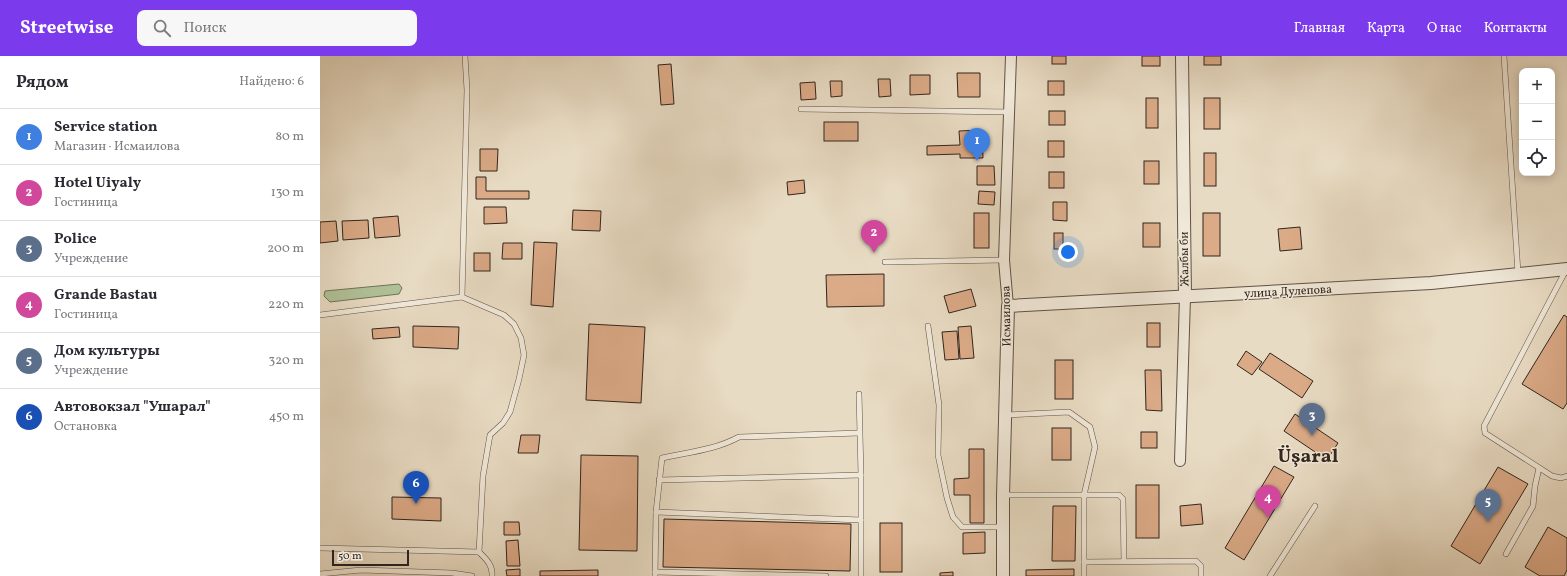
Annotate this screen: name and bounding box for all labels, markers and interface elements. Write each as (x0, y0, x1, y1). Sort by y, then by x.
search box (137, 10, 417, 46)
text: Streetwise (20, 15, 113, 41)
icon: search (151, 17, 173, 39)
text: Поиск (183, 18, 226, 39)
text: Главная (1294, 19, 1345, 38)
text: Карта (1367, 19, 1405, 38)
text: О нас (1427, 19, 1462, 38)
text: Контакты (1484, 19, 1547, 38)
map controls (1519, 68, 1555, 176)
button: + (1519, 68, 1555, 104)
text: Рядом (16, 71, 69, 94)
text: Найдено: 6 (239, 73, 304, 91)
button: − (1519, 104, 1555, 140)
text: Service station (54, 117, 158, 138)
text: 1 (26, 128, 32, 146)
text: 80 m (275, 128, 304, 146)
pin: 1 (964, 128, 990, 161)
text: Магазин · Исмаилова (54, 138, 180, 156)
button: locate (1519, 140, 1555, 176)
text: Hotel Uiyaly (54, 173, 141, 194)
text: 2 (26, 184, 32, 202)
text: 130 m (271, 184, 304, 202)
text: Гостиница (54, 194, 118, 212)
pin: 2 (861, 220, 887, 253)
text: Police (54, 229, 97, 250)
street label: Жалбы би (1177, 231, 1193, 287)
text: 3 (26, 240, 32, 258)
text: 200 m (267, 240, 304, 258)
your location (1058, 242, 1078, 262)
text: Учреждение (54, 250, 128, 268)
street label: улица Дулепова (1244, 282, 1332, 302)
text: Grande Bastau (54, 285, 157, 306)
street label: Исмаилова (998, 285, 1016, 347)
text: 4 (25, 296, 33, 314)
text: 220 m (268, 296, 304, 314)
text: Гостиница (54, 306, 118, 324)
text: Дом культуры (54, 341, 160, 362)
text: 5 (26, 352, 32, 370)
text: 320 m (269, 352, 304, 370)
text: Учреждение (54, 362, 128, 380)
text: Автовокзал "Ушарал" (54, 397, 211, 418)
pin: 3 (1299, 403, 1325, 436)
text: 6 (25, 408, 33, 426)
text: 450 m (269, 408, 304, 426)
text: Остановка (54, 418, 117, 436)
district label: Üşaral (1277, 443, 1339, 471)
pin: 6 (403, 471, 429, 504)
pin: 4 (1255, 485, 1281, 518)
pin: 5 (1475, 489, 1501, 522)
scale bar (332, 548, 409, 567)
text: 50 m (338, 549, 362, 564)

